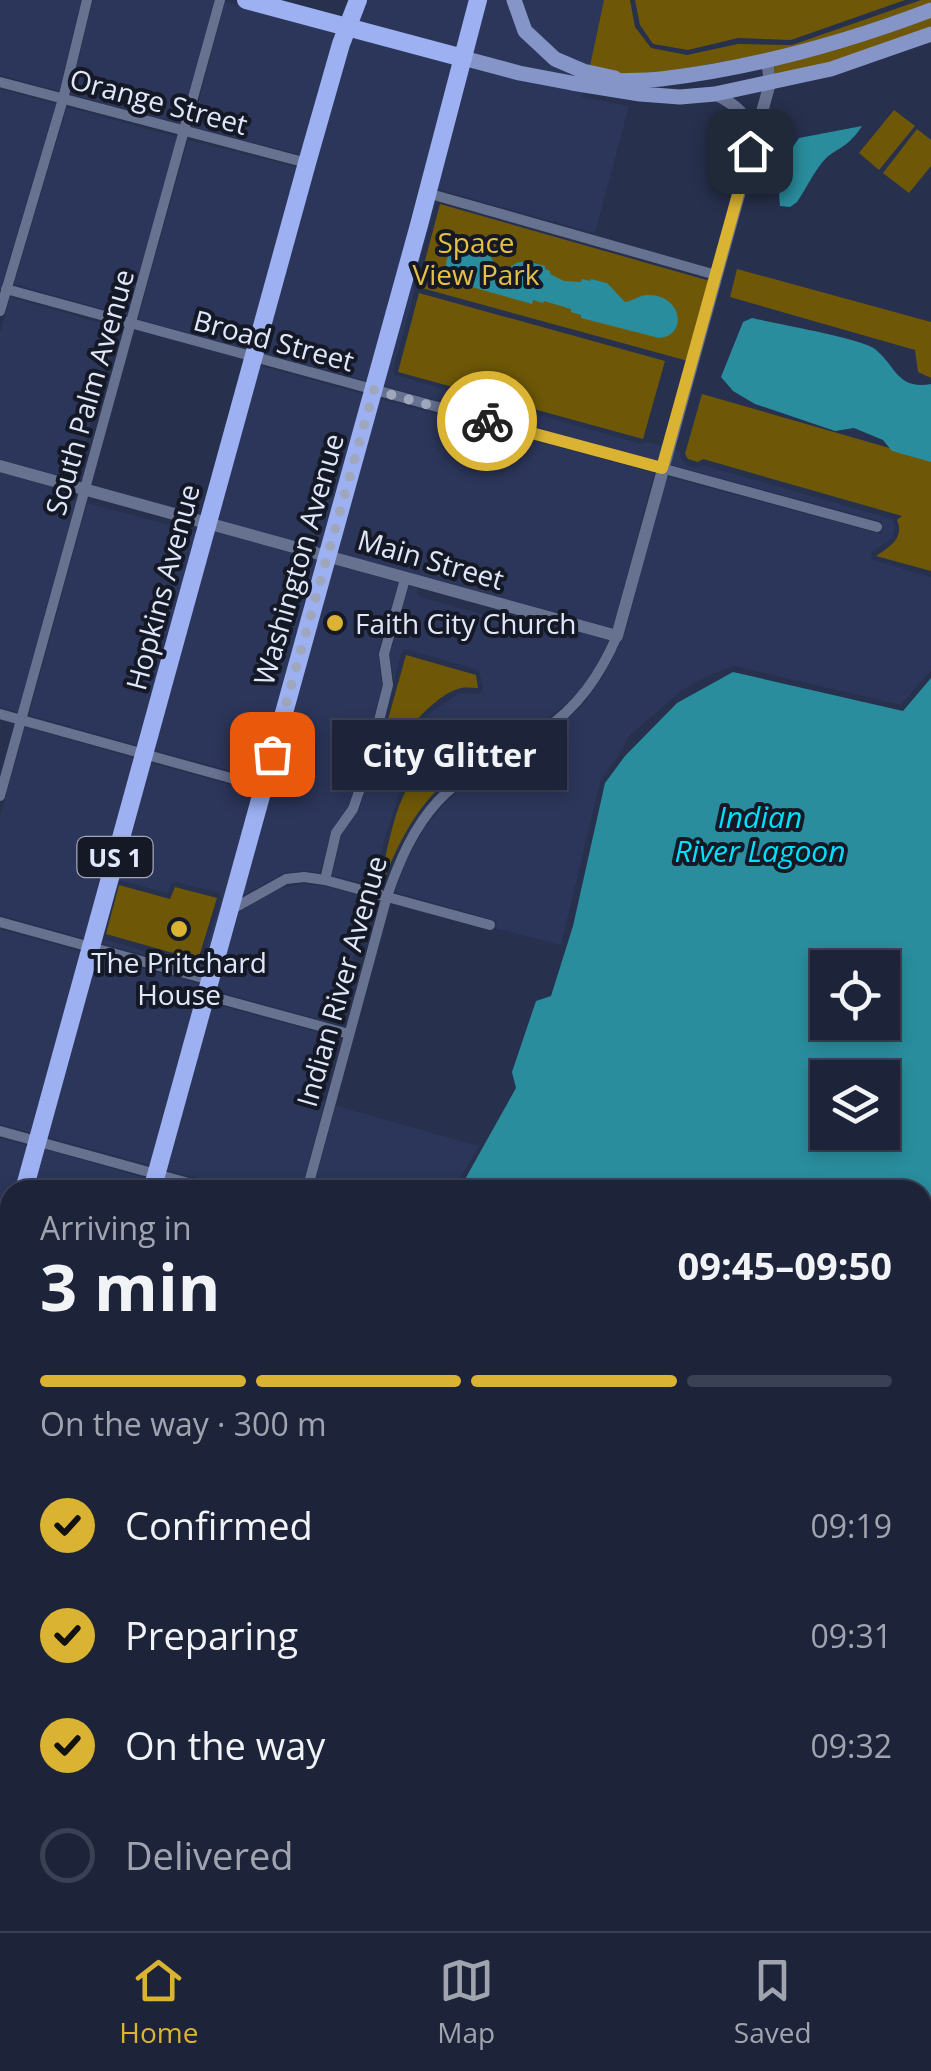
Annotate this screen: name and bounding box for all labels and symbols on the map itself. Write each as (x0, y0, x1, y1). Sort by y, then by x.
street label: Orange Street (66, 59, 252, 143)
pin (708, 109, 793, 194)
park label: Space View Park (412, 223, 540, 293)
street label: South Palm Avenue (36, 265, 142, 519)
street label: Broad Street (190, 300, 358, 380)
courier (437, 371, 537, 471)
street label: Washington Avenue (244, 429, 352, 689)
street label: Hopkins Avenue (116, 480, 208, 694)
street label: Main Street (353, 520, 509, 598)
place label: Faith City Church (355, 604, 577, 642)
marker: Faith City Church (324, 612, 346, 634)
pin (230, 712, 315, 797)
callout: City Glitter (332, 719, 567, 789)
water label: Indian River Lagoon (674, 796, 846, 871)
road number: US 1 (78, 837, 152, 877)
street label: Indian River Avenue (287, 851, 395, 1111)
marker: The Pritchard House (168, 918, 190, 940)
place label: The Pritchard House (91, 943, 267, 1013)

